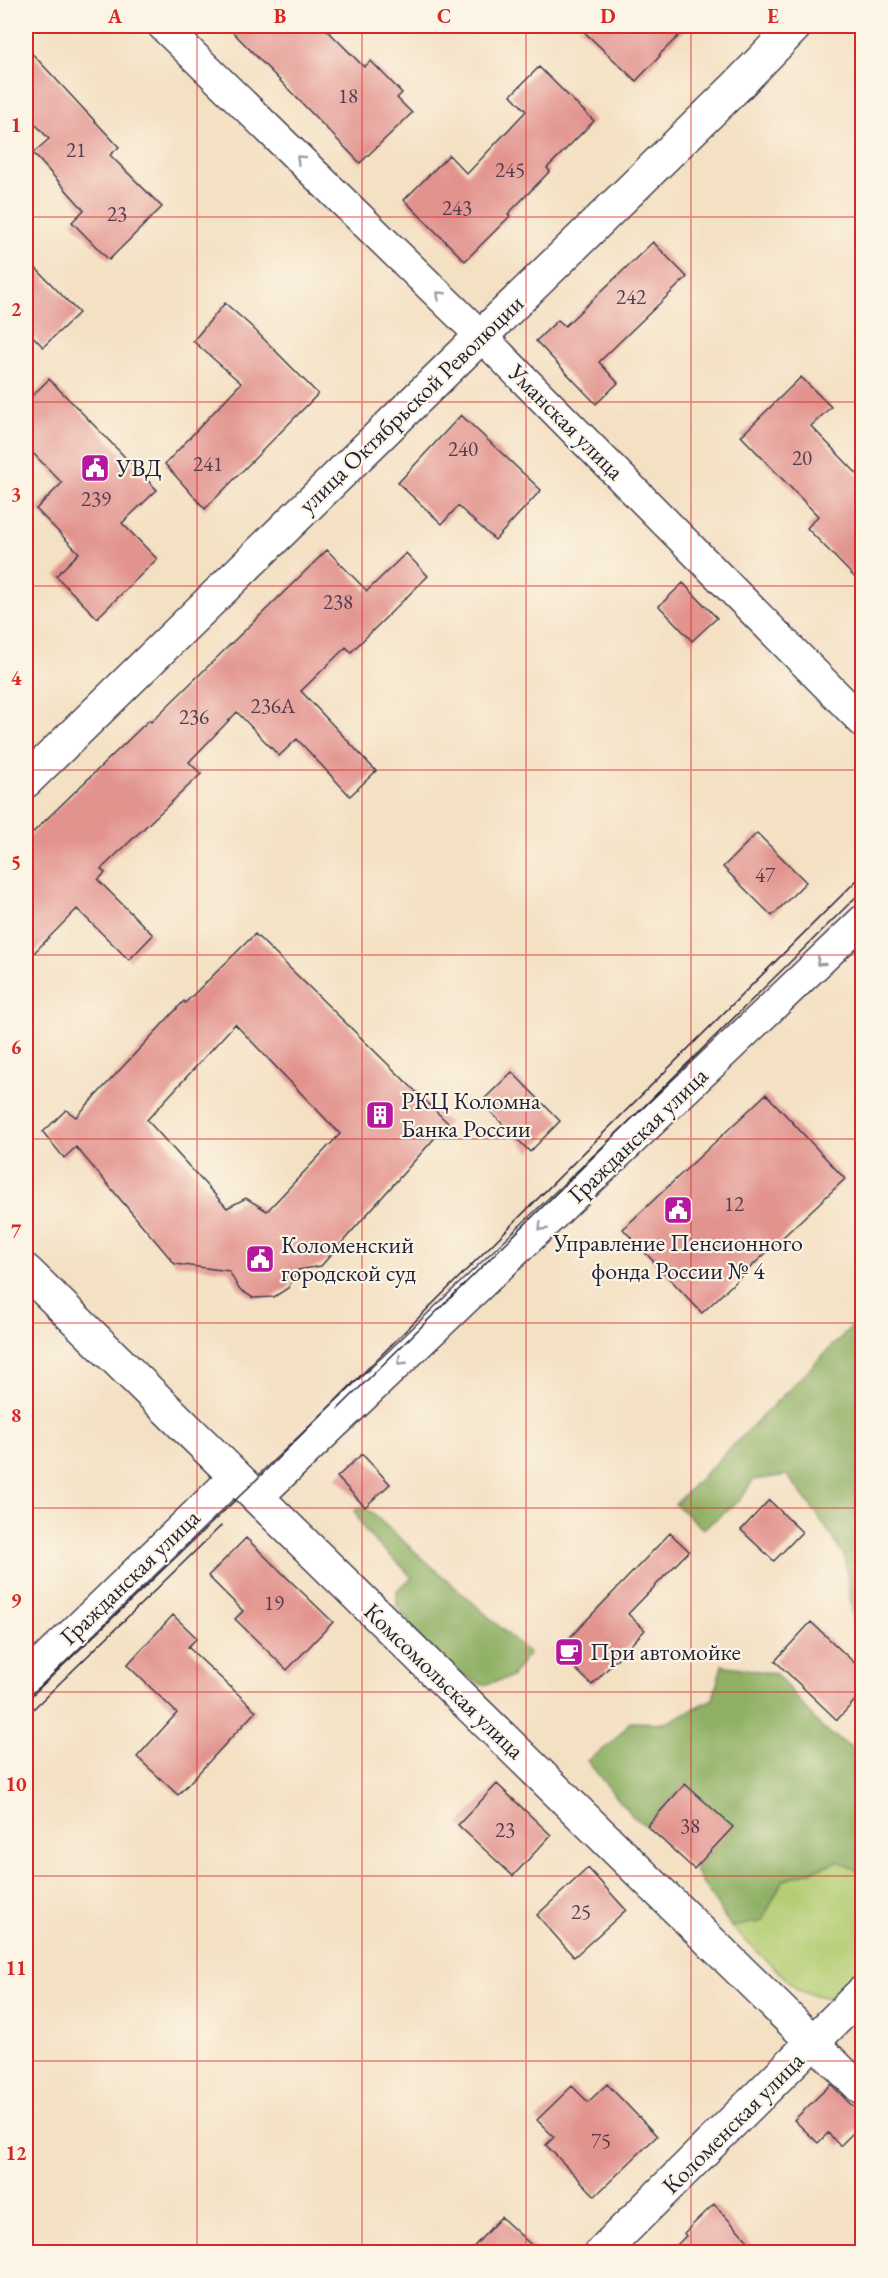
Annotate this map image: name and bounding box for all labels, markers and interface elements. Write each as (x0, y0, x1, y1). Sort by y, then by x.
text: A (107, 3, 123, 29)
text: B (274, 3, 286, 29)
text: C (437, 3, 451, 29)
text: D (600, 3, 616, 29)
text: E (767, 3, 779, 29)
house number: 18 (338, 82, 358, 109)
text: 1 (11, 112, 21, 138)
house number: 21 (66, 136, 86, 163)
one-way arrow (297, 155, 307, 166)
house number: 245 (495, 156, 525, 183)
house number: 243 (442, 194, 472, 221)
house number: 23 (107, 200, 127, 227)
house number: 242 (616, 283, 646, 310)
street label: улица Октябрьской Революции (291, 287, 530, 520)
one-way arrow (436, 291, 446, 302)
text: 2 (11, 296, 22, 322)
street label: Уманская улица (501, 356, 631, 487)
house number: 240 (448, 435, 478, 462)
house number: 20 (792, 444, 812, 471)
house number: 241 (193, 450, 223, 477)
public building icon: УВД (79, 452, 111, 484)
place label: УВД (115, 452, 162, 483)
text: 3 (11, 481, 21, 507)
house number: 239 (81, 485, 111, 512)
house number: 238 (323, 588, 353, 615)
text: 4 (11, 665, 22, 691)
house number: 236А (251, 692, 296, 719)
house number: 236 (179, 703, 209, 730)
text: 5 (11, 849, 21, 875)
house number: 47 (755, 861, 776, 888)
one-way arrow (817, 955, 827, 966)
text: 6 (11, 1034, 22, 1060)
street label: Гражданская улица (561, 1060, 714, 1209)
place label: РКЦ Коломна Банка России (401, 1085, 541, 1144)
building icon: РКЦ Коломна Банка России (364, 1099, 396, 1131)
house number: 12 (724, 1190, 744, 1217)
public building icon: Управление Пенсионного фонда России № 4 (662, 1194, 694, 1226)
text: 7 (11, 1218, 22, 1244)
one-way arrow (538, 1219, 549, 1230)
place label: Управление Пенсионного фонда России № 4 (552, 1227, 803, 1286)
place label: Коломенский городской суд (281, 1229, 416, 1288)
public building icon: Коломенский городской суд (244, 1243, 276, 1275)
one-way arrow (397, 1354, 407, 1365)
text: 8 (11, 1402, 21, 1428)
street label: Гражданская улица (53, 1502, 206, 1651)
text: 9 (11, 1587, 22, 1613)
house number: 19 (264, 1589, 284, 1616)
street label: Комсомольская улица (357, 1596, 532, 1766)
cafe icon: При автомойке (553, 1636, 585, 1668)
place label: При автомойке (590, 1636, 741, 1667)
text: 10 (5, 1771, 27, 1797)
house number: 38 (680, 1812, 700, 1839)
house number: 23 (495, 1816, 515, 1843)
house number: 25 (571, 1898, 591, 1925)
text: 11 (5, 1955, 27, 1981)
street label: Коломенская улица (655, 2045, 811, 2200)
house number: 75 (591, 2127, 611, 2154)
text: 12 (5, 2140, 27, 2166)

